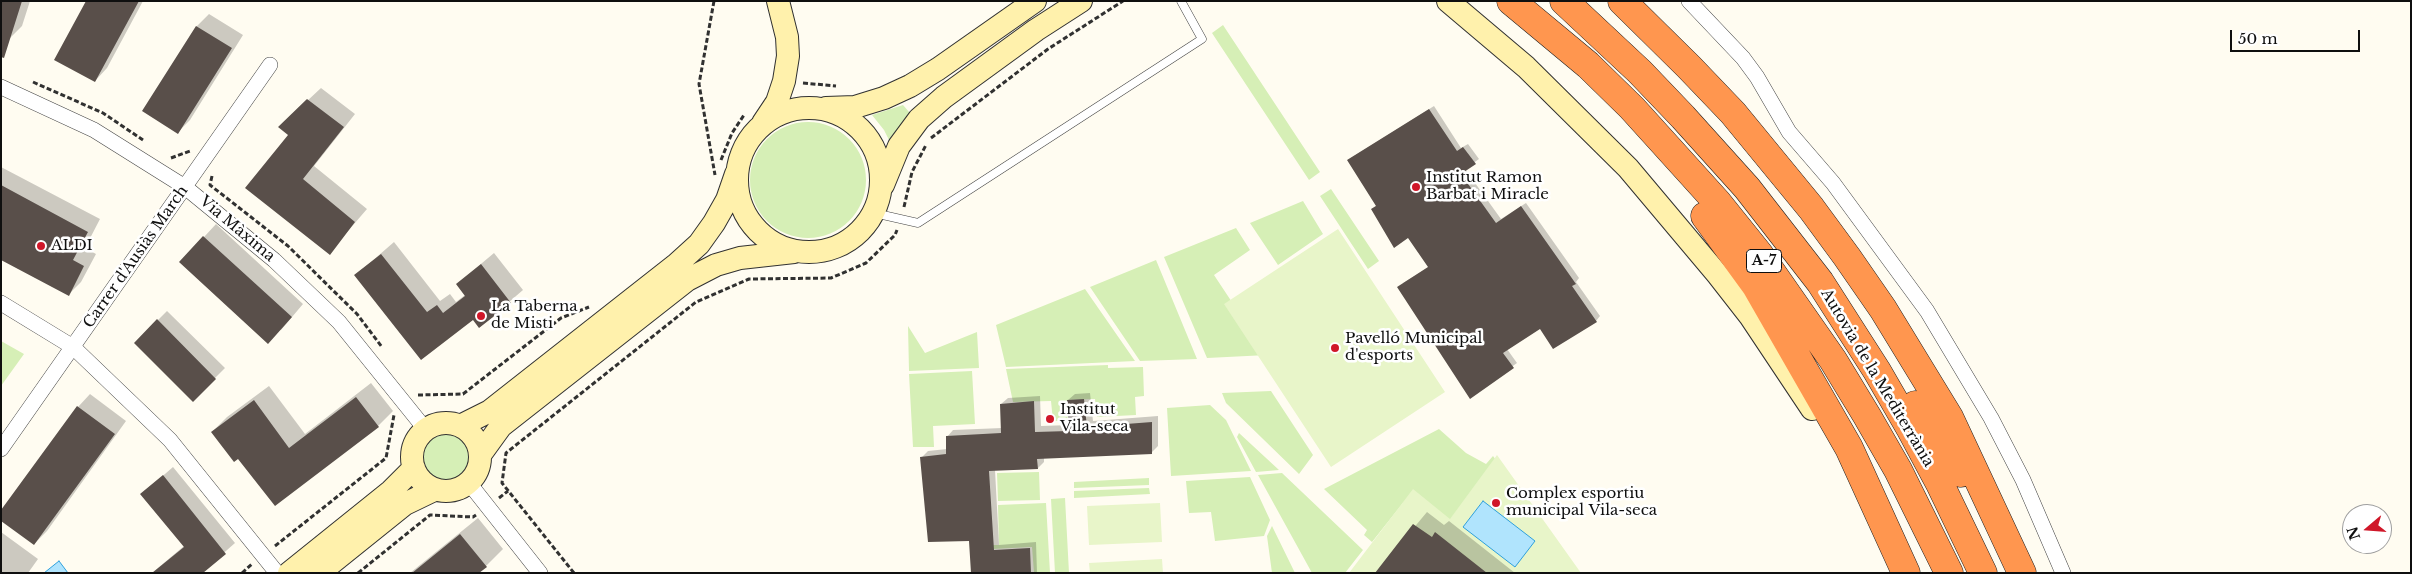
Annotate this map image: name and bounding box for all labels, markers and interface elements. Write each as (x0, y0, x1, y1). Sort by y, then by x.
scale bar (2232, 20, 2362, 52)
text: 50 m (2238, 29, 2278, 48)
place label: Institut Ramon Barbat i Miracle (1426, 169, 1549, 204)
marker: Institut Ramon Barbat i Miracle (1410, 181, 1422, 193)
street label: Carrer d'Ausiàs March (80, 182, 192, 332)
street label: Via Màxima (196, 192, 278, 266)
place label: ALDI (51, 237, 93, 255)
marker: ALDI (35, 240, 47, 252)
road number: A-7 (1746, 250, 1782, 272)
street label: Autovia de la Mediterrània (1817, 286, 1937, 470)
place label: La Taberna de Misti (491, 298, 578, 333)
marker: La Taberna de Misti (475, 310, 487, 322)
place label: Pavelló Municipal d'esports (1345, 330, 1482, 365)
marker: Pavelló Municipal d'esports (1329, 342, 1341, 354)
place label: Institut Vila-seca (1060, 401, 1129, 436)
marker: Institut Vila-seca (1044, 413, 1056, 425)
place label: Complex esportiu municipal Vila-seca (1506, 485, 1657, 520)
marker: Complex esportiu municipal Vila-seca (1490, 497, 1502, 509)
north arrow (2342, 504, 2392, 554)
text: N (2343, 524, 2364, 542)

